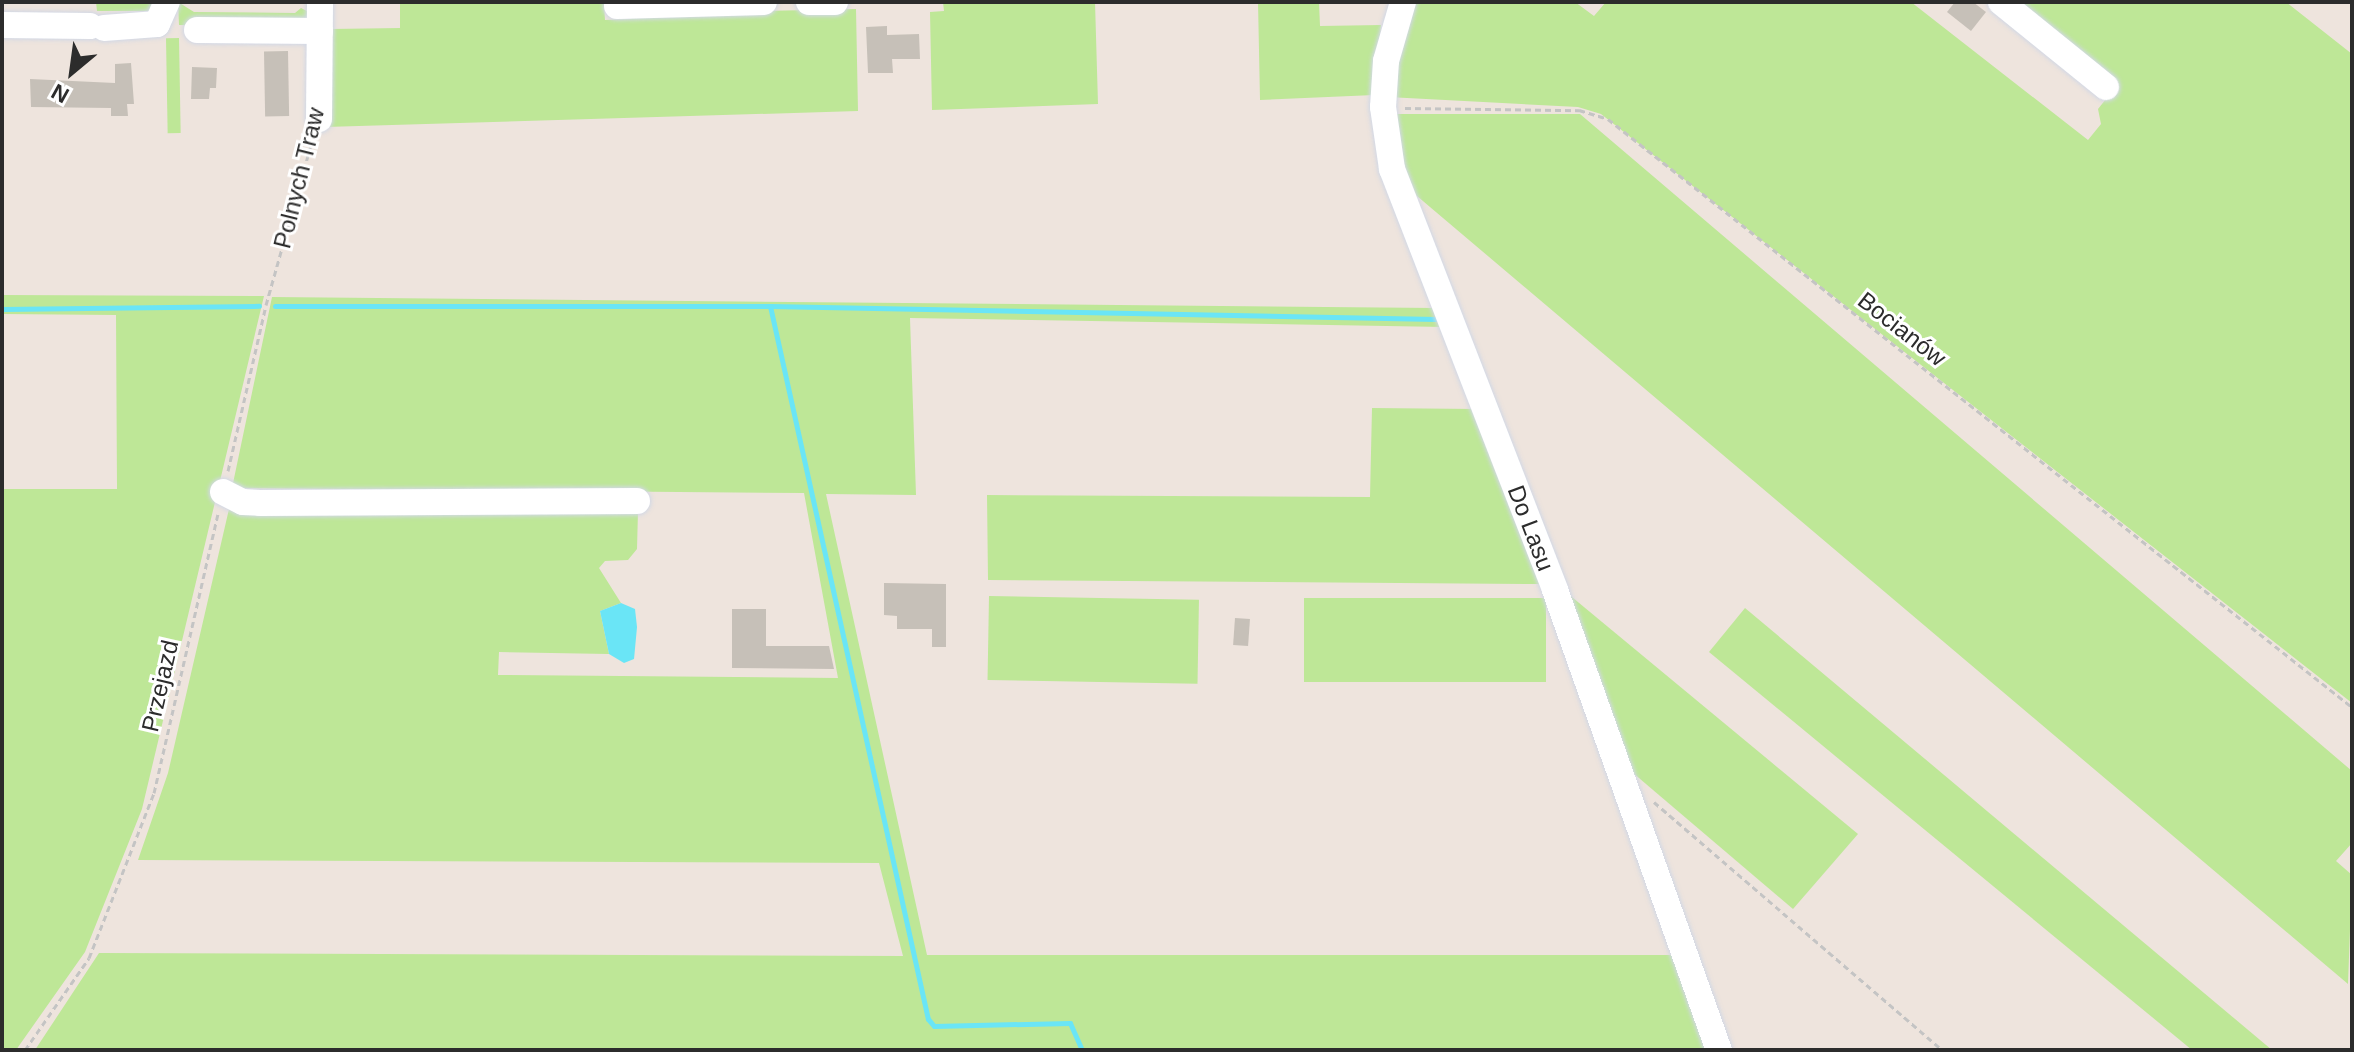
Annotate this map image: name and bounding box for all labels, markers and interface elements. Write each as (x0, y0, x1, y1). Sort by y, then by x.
north arrow (32, 32, 112, 112)
text: N (47, 79, 73, 108)
street label: Polnych Traw (268, 104, 330, 252)
street label: Bocianów (1852, 286, 1952, 372)
street label: Do Lasu (1502, 481, 1560, 575)
street label: Przejazd (135, 637, 185, 735)

